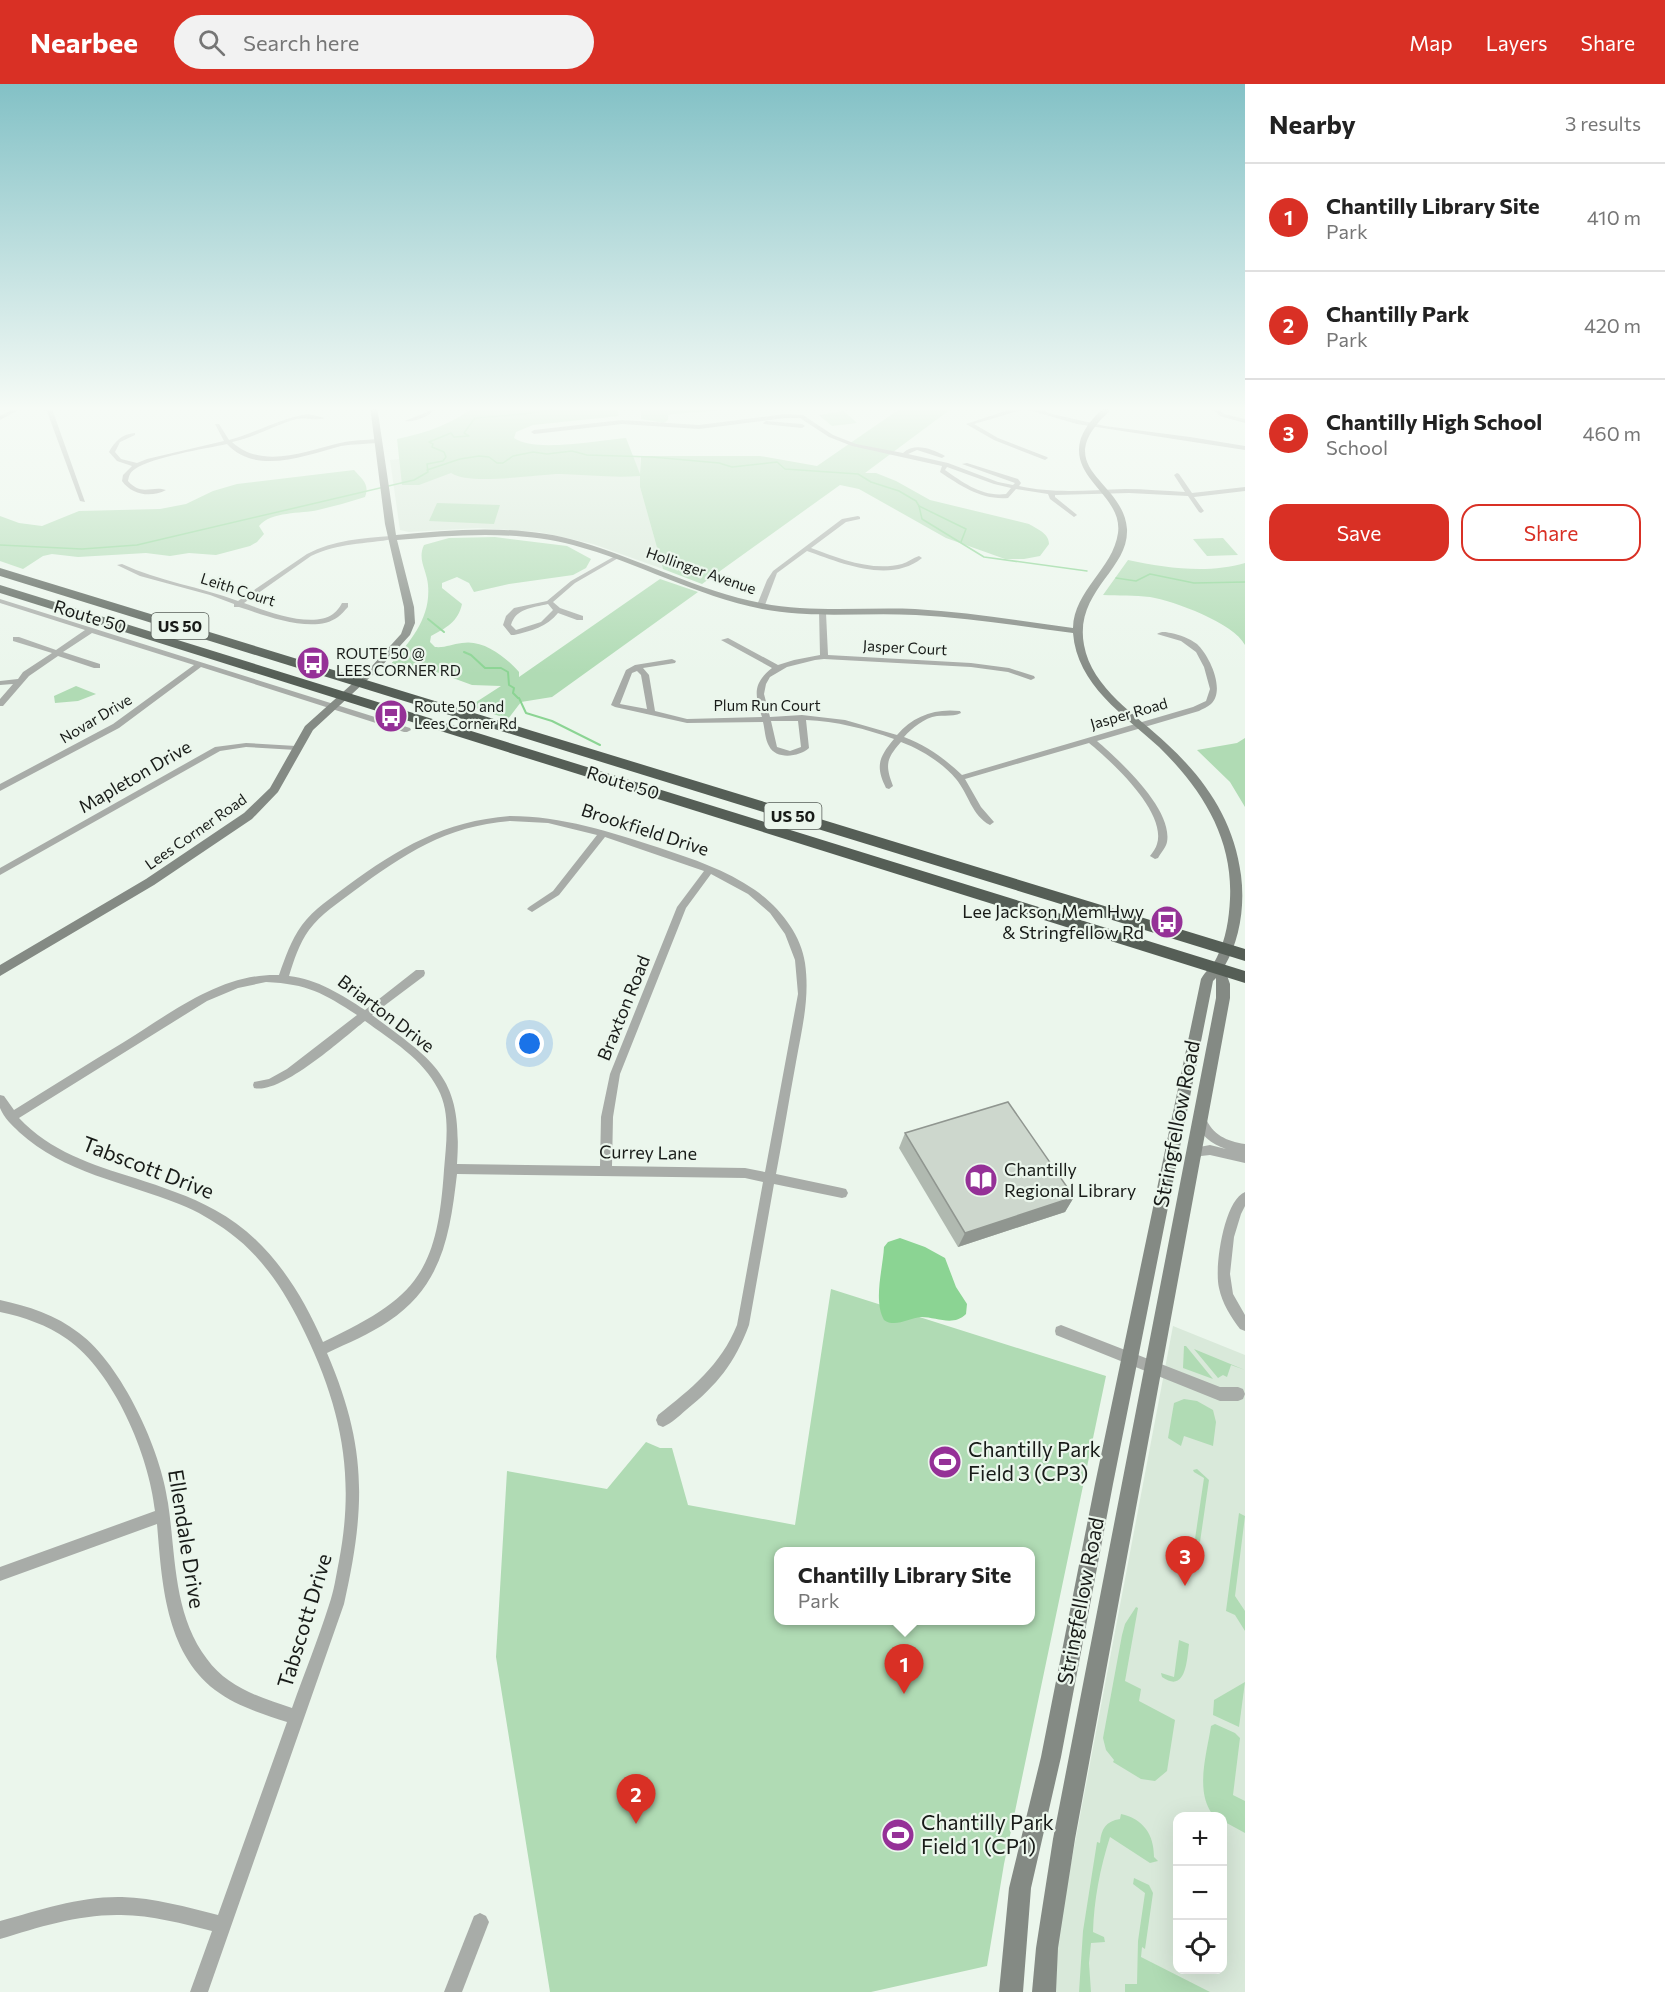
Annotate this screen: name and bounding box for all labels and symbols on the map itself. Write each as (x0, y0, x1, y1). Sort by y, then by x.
street label: Hollinger Avenue (644, 543, 759, 597)
street label: Leith Court (199, 568, 278, 610)
street label: Route 50 (51, 595, 129, 637)
road number: US 50 (152, 613, 208, 639)
street label: Jasper Court (862, 636, 948, 658)
place label: ROUTE 50 @ LEES CORNER RD (336, 644, 461, 679)
bus stop icon: ROUTE 50 @ LEES CORNER RD (295, 645, 331, 681)
street label: Novar Drive (56, 690, 135, 747)
street label: Jasper Road (1088, 693, 1170, 733)
street label: Plum Run Court (713, 696, 821, 714)
place label: Route 50 and Lees Corner Rd (414, 697, 517, 732)
bus stop icon: Route 50 and Lees Corner Rd (373, 698, 409, 734)
street label: Mapleton Drive (74, 735, 195, 817)
street label: Route 50 (584, 761, 662, 803)
street label: Lees Corner Road (141, 789, 250, 873)
street label: Brookfield Drive (579, 798, 712, 860)
road number: US 50 (764, 803, 822, 829)
place label: Lee Jackson Mem Hwy & Stringfellow Rd (962, 900, 1144, 943)
bus stop icon: Lee Jackson Mem Hwy & Stringfellow Rd (1149, 904, 1185, 940)
street label: Braxton Road (592, 952, 654, 1063)
street label: Briarton Drive (334, 970, 439, 1057)
your location (515, 1029, 544, 1058)
street label: Stringfellow Road (1147, 1038, 1204, 1209)
street label: Tabscott Drive (79, 1130, 218, 1203)
street label: Currey Lane (599, 1140, 697, 1164)
place label: Chantilly Regional Library (1004, 1158, 1136, 1201)
library icon: Chantilly Regional Library (963, 1162, 999, 1198)
place label: Chantilly Park Field 3 (CP3) (968, 1436, 1101, 1485)
sports icon: Chantilly Park Field 3 (CP3) (927, 1444, 963, 1480)
street label: Ellendale Drive (164, 1467, 211, 1610)
street label: Stringfellow Road (1051, 1515, 1108, 1686)
pin: 3 (1166, 1536, 1204, 1586)
street label: Tabscott Drive (271, 1550, 336, 1691)
pin: 1 (884, 1644, 924, 1694)
pin: 2 (616, 1774, 656, 1824)
place label: Chantilly Park Field 1 (CP1) (921, 1809, 1054, 1858)
sports icon: Chantilly Park Field 1 (CP1) (880, 1817, 916, 1853)

